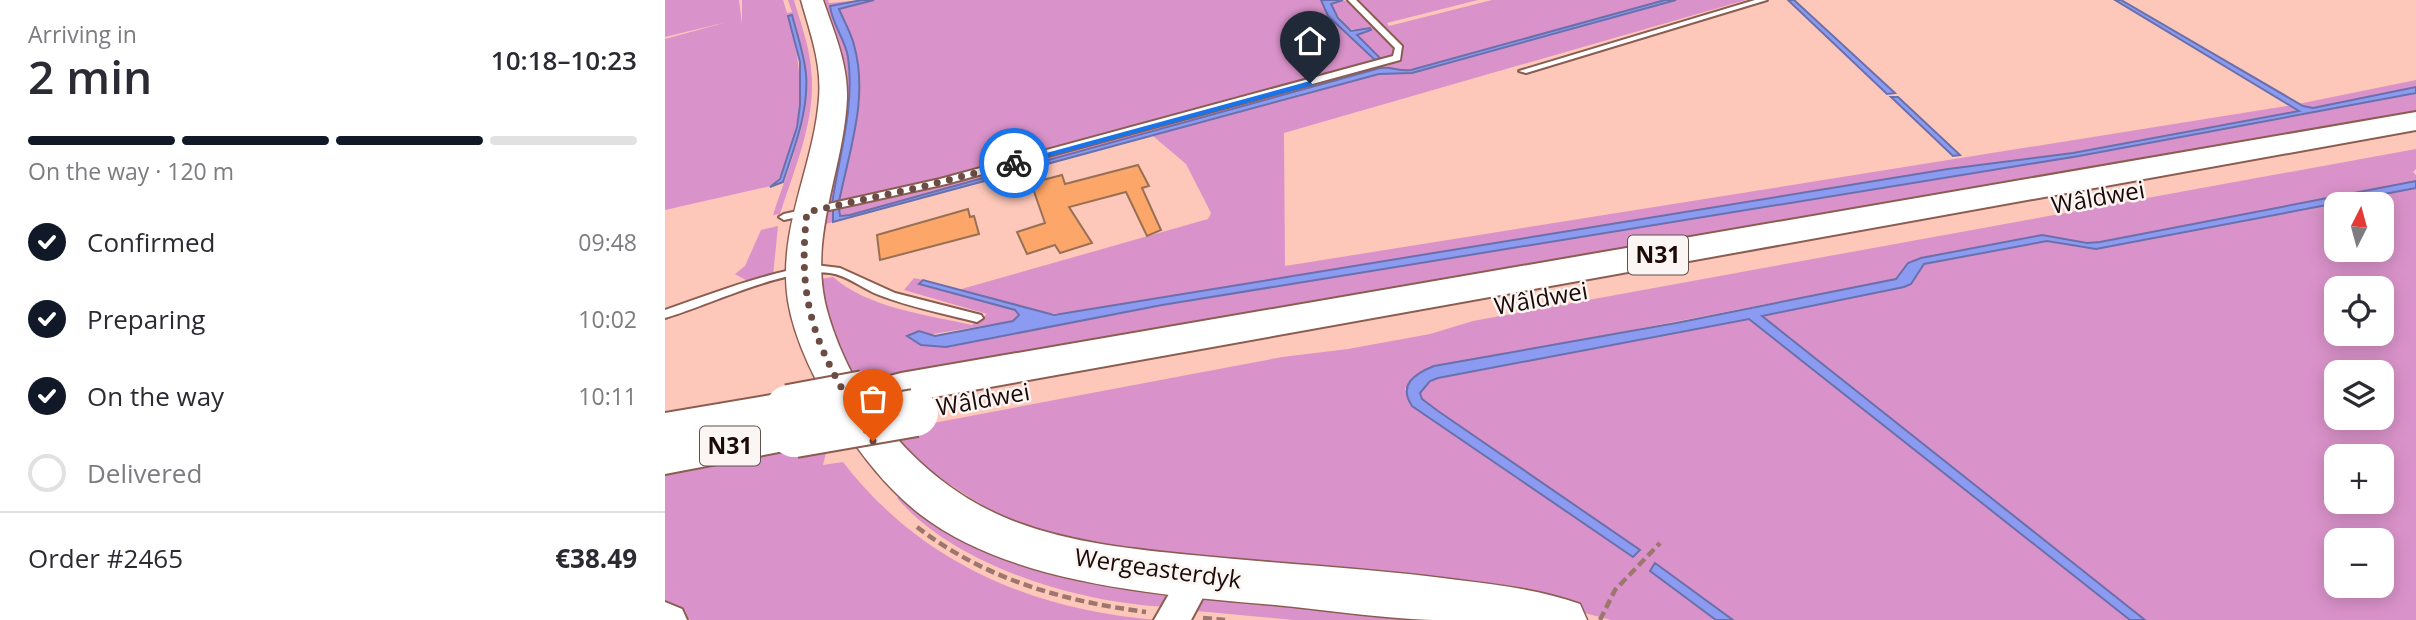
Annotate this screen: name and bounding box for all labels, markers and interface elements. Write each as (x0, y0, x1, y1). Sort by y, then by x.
pin (1280, 11, 1340, 83)
text: Arriving in (28, 18, 137, 50)
icon: home (1291, 22, 1329, 60)
text: 10:18–10:23 (491, 42, 637, 78)
text: 2 min (28, 45, 152, 107)
courier (979, 128, 1049, 198)
icon: bike (995, 144, 1033, 182)
text: On the way · 120 m (28, 155, 234, 187)
street label: Wâldwei (2048, 172, 2147, 221)
north arrow (2324, 192, 2394, 262)
map controls (2324, 192, 2394, 598)
icon: check (28, 223, 66, 261)
text: Confirmed (87, 224, 215, 260)
text: 09:48 (578, 226, 637, 258)
road number: N31 (1628, 236, 1688, 274)
street label: Wâldwei (1491, 273, 1590, 322)
button: locate (2324, 276, 2394, 346)
icon: check (28, 300, 66, 338)
text: Preparing (87, 301, 205, 337)
text: 10:02 (578, 303, 637, 335)
button: layers (2324, 360, 2394, 430)
pin (843, 369, 903, 441)
street label: Wâldwei (933, 374, 1032, 423)
icon: check (28, 377, 66, 415)
text: On the way (87, 378, 224, 414)
text: 10:11 (578, 380, 637, 412)
icon: bag (854, 380, 892, 418)
road number: N31 (700, 426, 760, 466)
button: + (2324, 444, 2394, 514)
text: Delivered (87, 455, 202, 491)
button: − (2324, 528, 2394, 598)
street label: Wergeasterdyk (1073, 539, 1244, 596)
text: Order #2465 (28, 540, 183, 576)
text: €38.49 (555, 540, 637, 576)

